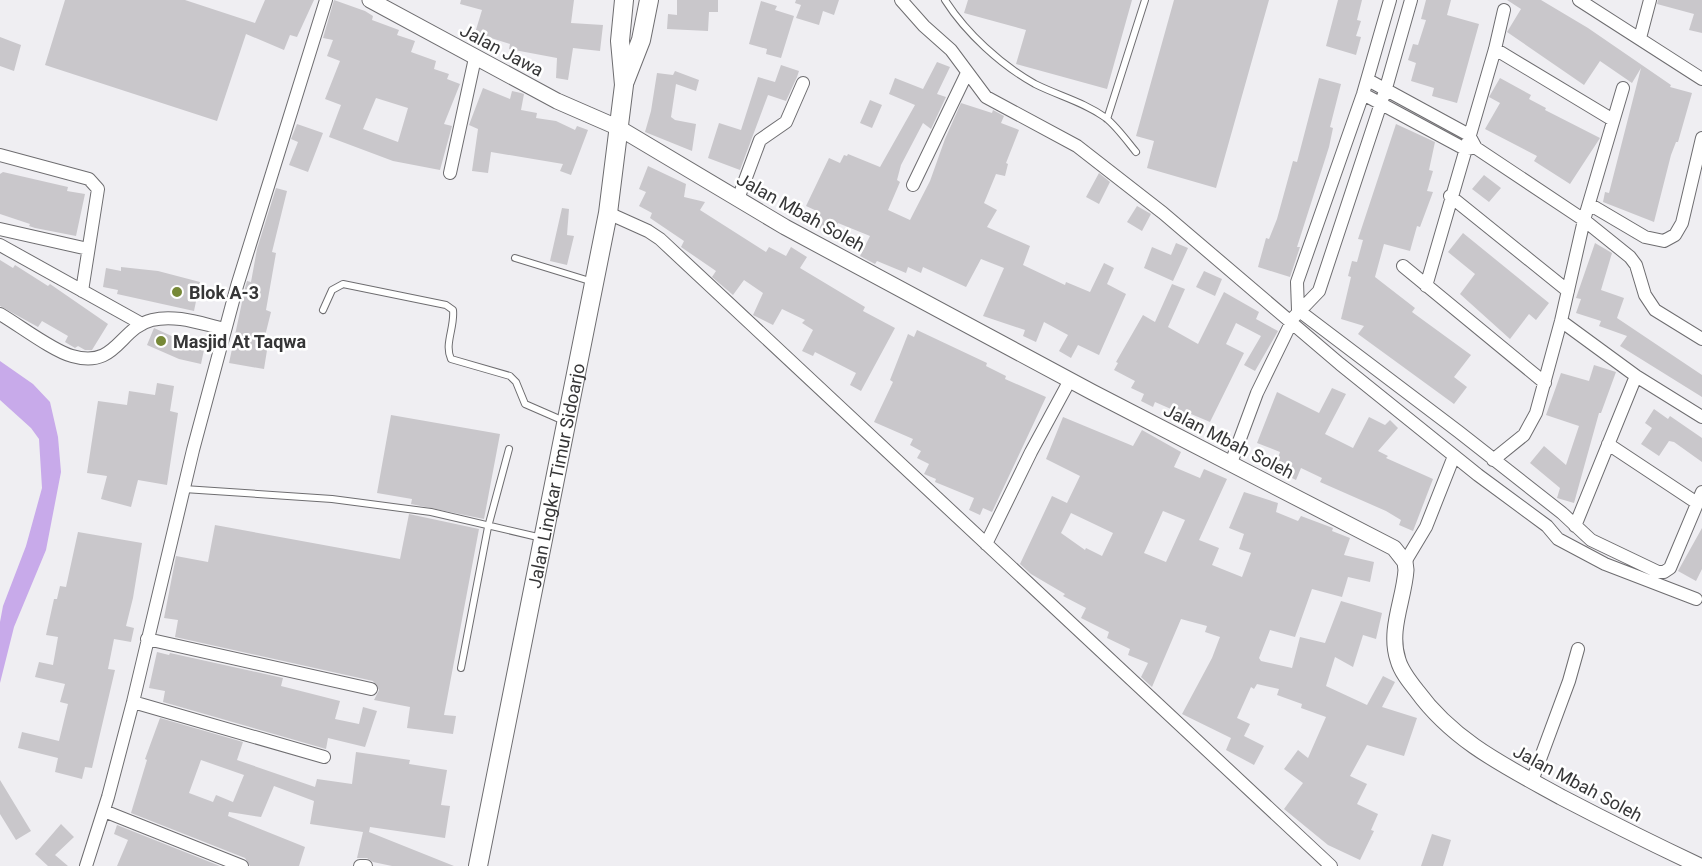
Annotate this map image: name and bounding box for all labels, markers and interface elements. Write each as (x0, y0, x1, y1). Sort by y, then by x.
street label: Jalan Jawa (457, 19, 547, 81)
street label: Jalan Mbah Soleh (733, 168, 869, 256)
place label: Blok A-3 (189, 282, 259, 303)
marker: Blok A-3 (170, 285, 184, 299)
place label: Masjid At Taqwa (173, 331, 307, 352)
marker: Masjid At Taqwa (154, 334, 168, 348)
street label: Jalan Lingkar Timur Sidoarjo (523, 361, 588, 590)
street label: Jalan Mbah Soleh (1160, 399, 1298, 483)
street label: Jalan Mbah Soleh (1510, 740, 1646, 826)

